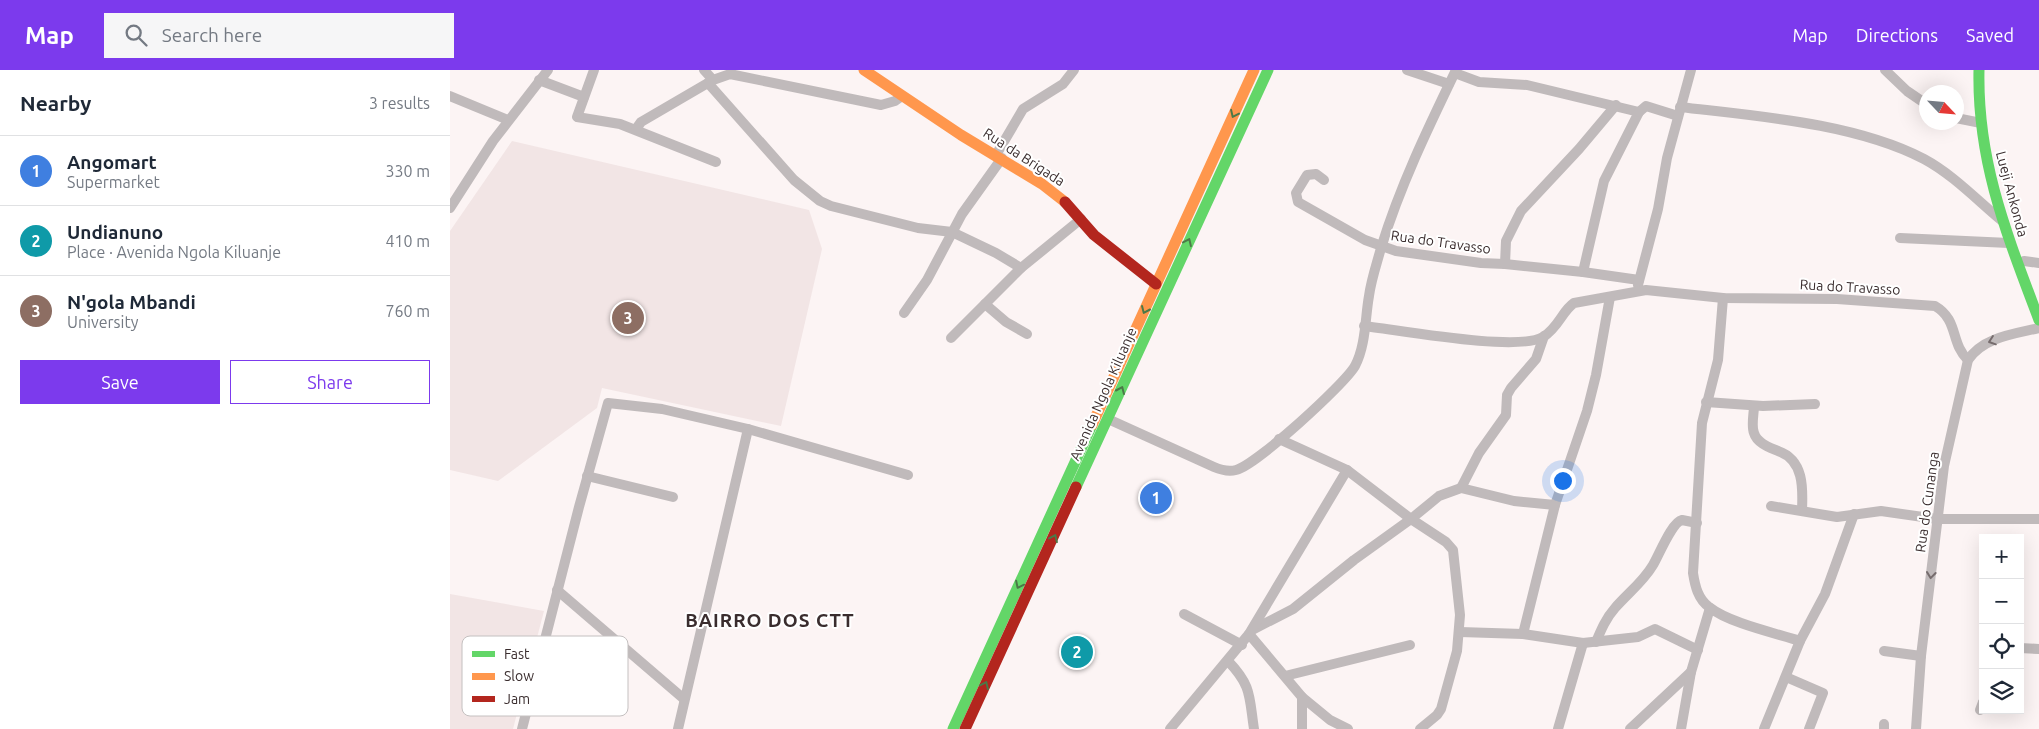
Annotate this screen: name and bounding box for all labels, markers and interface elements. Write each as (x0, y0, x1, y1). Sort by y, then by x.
search box (104, 13, 454, 58)
icon: search (122, 21, 150, 49)
text: Map (25, 22, 74, 49)
text: Search here (162, 24, 262, 46)
text: Map (1792, 25, 1828, 45)
text: Directions (1856, 25, 1938, 45)
text: Saved (1966, 25, 2014, 45)
north arrow (1919, 85, 1964, 130)
text: Nearby (20, 91, 91, 115)
text: 3 results (369, 94, 430, 112)
one-way arrow (1231, 109, 1241, 118)
street label: Rua da Brigada (980, 125, 1068, 189)
street label: Lueji Ankonda (1993, 149, 2031, 239)
text: Angomart (67, 151, 157, 173)
text: 1 (31, 162, 41, 180)
text: 330 m (385, 162, 430, 180)
text: Supermarket (67, 173, 160, 191)
text: Undianuno (67, 221, 163, 243)
street label: Rua do Travasso (1390, 227, 1492, 257)
text: 2 (31, 232, 41, 250)
text: 410 m (385, 232, 430, 250)
one-way arrow (1182, 238, 1192, 247)
text: Place · Avenida Ngola Kiluanje (67, 243, 281, 261)
street label: Rua do Travasso (1799, 276, 1901, 298)
text: N'gola Mbandi (67, 291, 196, 313)
pin: 3 (612, 299, 644, 337)
text: 3 (31, 302, 41, 320)
text: 760 m (385, 302, 430, 320)
one-way arrow (1140, 305, 1151, 314)
text: University (67, 313, 138, 331)
street label: Avenida Ngola Kiluanje (1066, 325, 1140, 463)
one-way arrow (1988, 335, 1997, 345)
button: Save (20, 360, 220, 404)
button: Share (230, 360, 430, 404)
one-way arrow (1115, 386, 1126, 395)
street label: Rua do Cunanga (1912, 451, 1942, 553)
your location (1550, 468, 1576, 494)
pin: 1 (1140, 479, 1172, 517)
one-way arrow (1048, 534, 1058, 543)
map controls (1979, 534, 2024, 714)
button: + (1979, 534, 2024, 579)
one-way arrow (1926, 571, 1937, 579)
button: − (1979, 579, 2024, 624)
one-way arrow (1015, 580, 1025, 589)
district label: BAIRRO DOS CTT (685, 609, 855, 631)
button: locate (1979, 624, 2024, 669)
pin: 2 (1061, 633, 1093, 671)
legend (462, 636, 628, 716)
text: Fast (504, 646, 530, 662)
text: Slow (504, 668, 534, 684)
button: layers (1979, 669, 2024, 714)
one-way arrow (979, 681, 990, 690)
text: Jam (504, 691, 530, 707)

